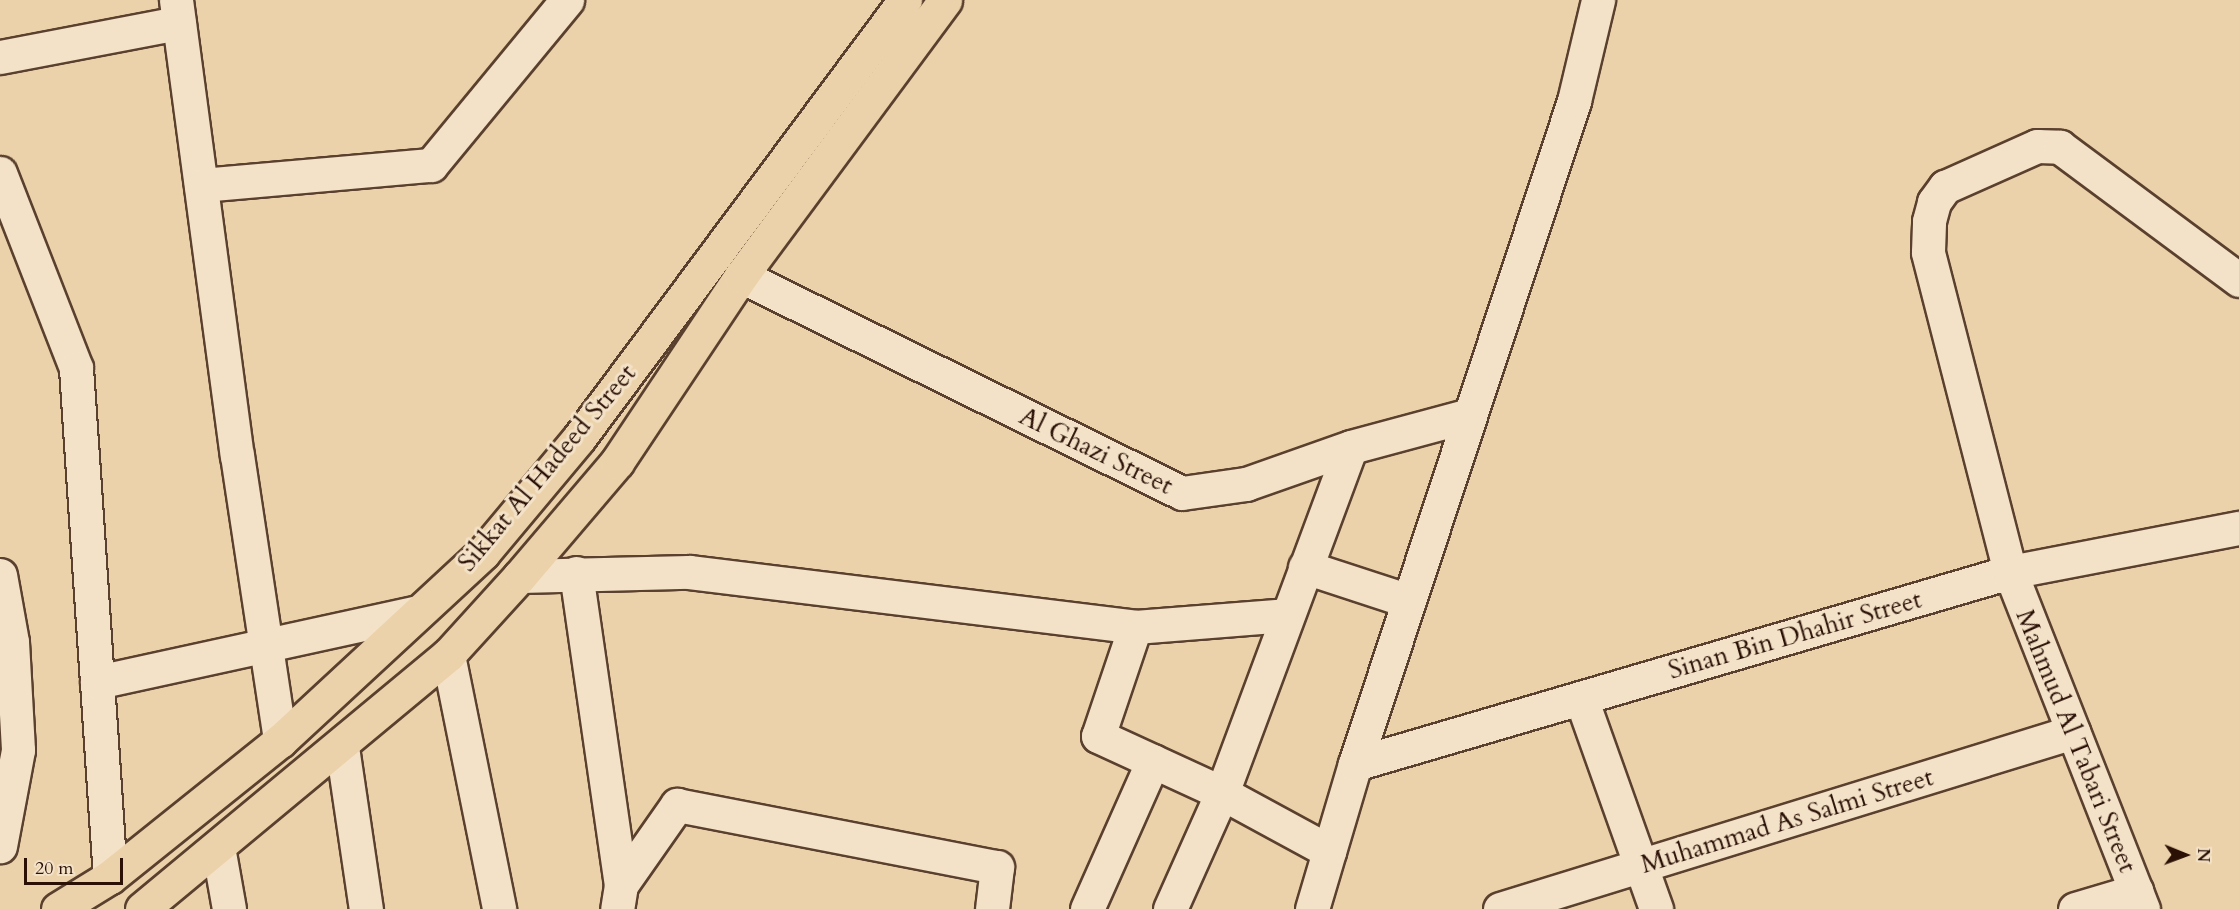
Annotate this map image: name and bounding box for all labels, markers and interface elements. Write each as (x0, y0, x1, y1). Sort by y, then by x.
street label: Sikkat Al Hadeed Street (451, 358, 643, 578)
street label: Al Ghazi Street (1014, 400, 1178, 502)
street label: Sinan Bin Dhahir Street (1665, 584, 1925, 686)
street label: Mahmud Al Tabari Street (2009, 605, 2143, 877)
street label: Muhammad As Salmi Street (1637, 762, 1937, 880)
north arrow (2155, 825, 2215, 885)
scale bar (27, 846, 126, 884)
text: N (2192, 848, 2214, 862)
text: 20 m (35, 856, 74, 881)

